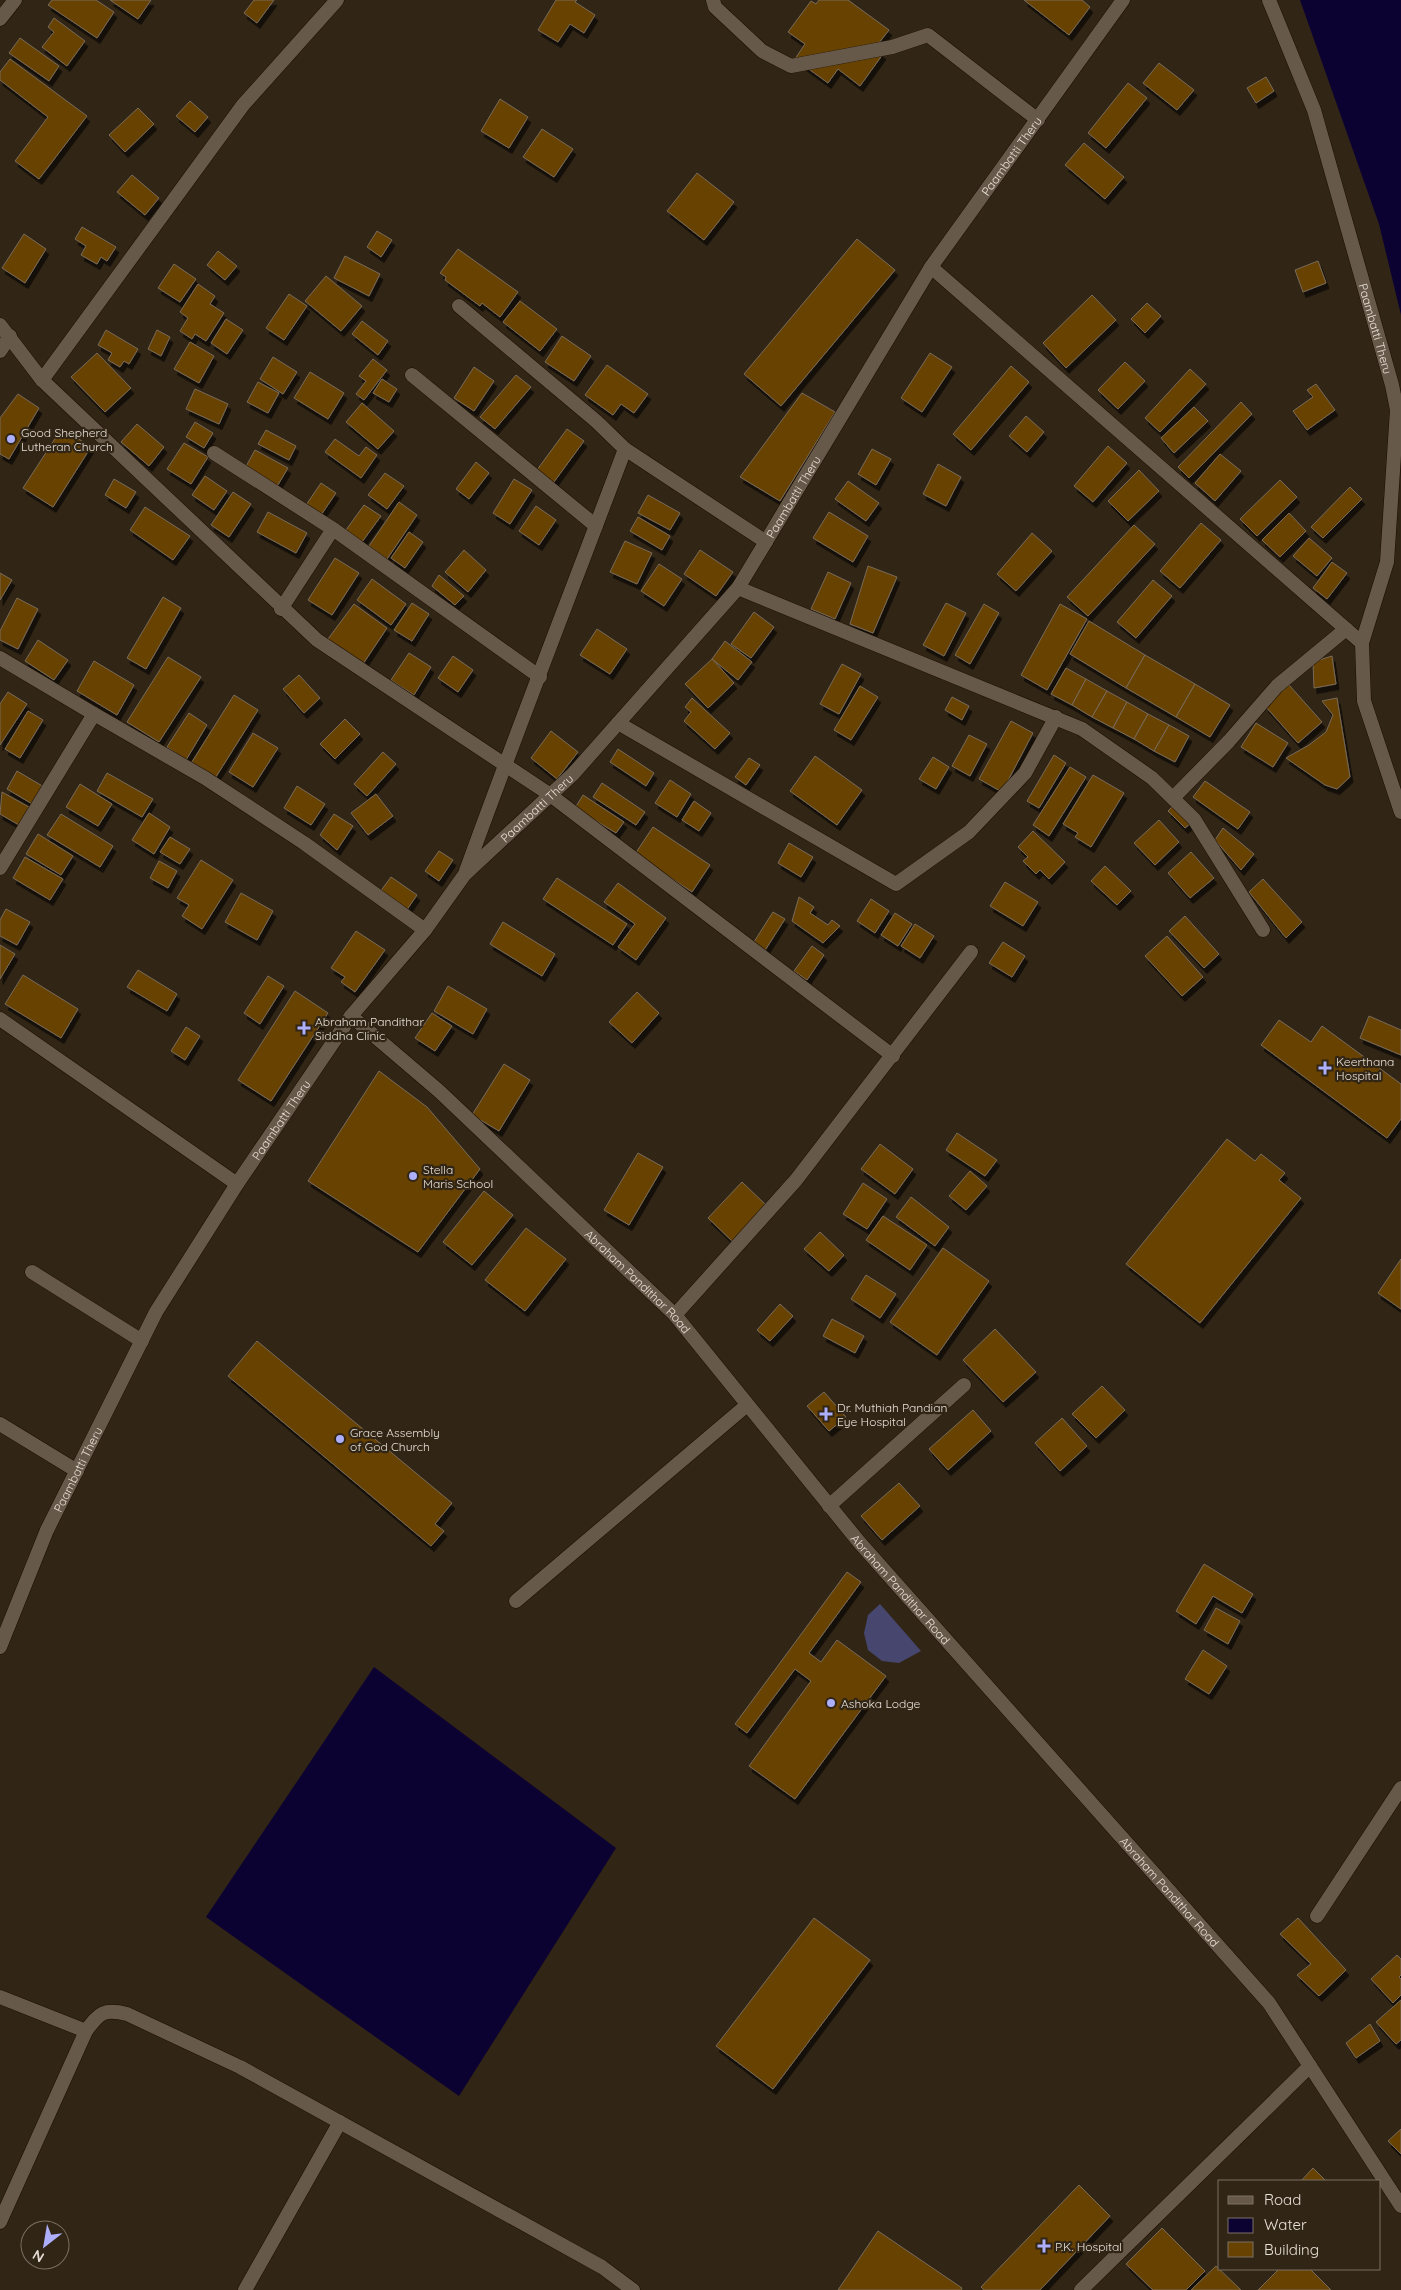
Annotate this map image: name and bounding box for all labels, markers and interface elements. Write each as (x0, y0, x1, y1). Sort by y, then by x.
street label: Paambatti Theru (978, 113, 1044, 198)
street label: Paambatti Theru (1356, 281, 1396, 376)
place label: Good Shepherd Lutheran Church (21, 425, 113, 454)
marker: Good Shepherd Lutheran Church (5, 433, 17, 445)
street label: Paambatti Theru (762, 453, 823, 541)
street label: Paambatti Theru (497, 771, 576, 845)
place label: Abraham Pandithar Siddha Clinic (315, 1014, 424, 1043)
marker: Abraham Pandithar Siddha Clinic (297, 1021, 311, 1035)
place label: Keerthana Hospital (1336, 1054, 1394, 1083)
marker: Keerthana Hospital (1318, 1061, 1332, 1075)
street label: Paambatti Theru (248, 1077, 313, 1163)
place label: Stella Maris School (423, 1162, 493, 1191)
marker: Stella Maris School (407, 1170, 419, 1182)
street label: Abraham Pandithar Road (582, 1226, 694, 1336)
place label: Dr. Muthiah Pandian Eye Hospital (837, 1400, 947, 1429)
marker: Dr. Muthiah Pandian Eye Hospital (819, 1407, 833, 1421)
street label: Paambatti Theru (50, 1424, 105, 1514)
place label: Grace Assembly of God Church (350, 1425, 440, 1454)
marker: Grace Assembly of God Church (334, 1433, 346, 1445)
street label: Abraham Pandithar Road (848, 1531, 954, 1647)
place label: Ashoka Lodge (841, 1696, 921, 1711)
marker: Ashoka Lodge (825, 1697, 837, 1709)
street label: Abraham Pandithar Road (1117, 1833, 1223, 1950)
legend (1218, 2180, 1381, 2270)
text: Road (1264, 2190, 1301, 2209)
text: Water (1264, 2215, 1307, 2234)
north arrow (20, 2220, 70, 2270)
marker: P.K. Hospital (1037, 2239, 1051, 2253)
place label: P.K. Hospital (1055, 2239, 1122, 2254)
text: Building (1264, 2240, 1319, 2259)
text: N (29, 2246, 47, 2267)

